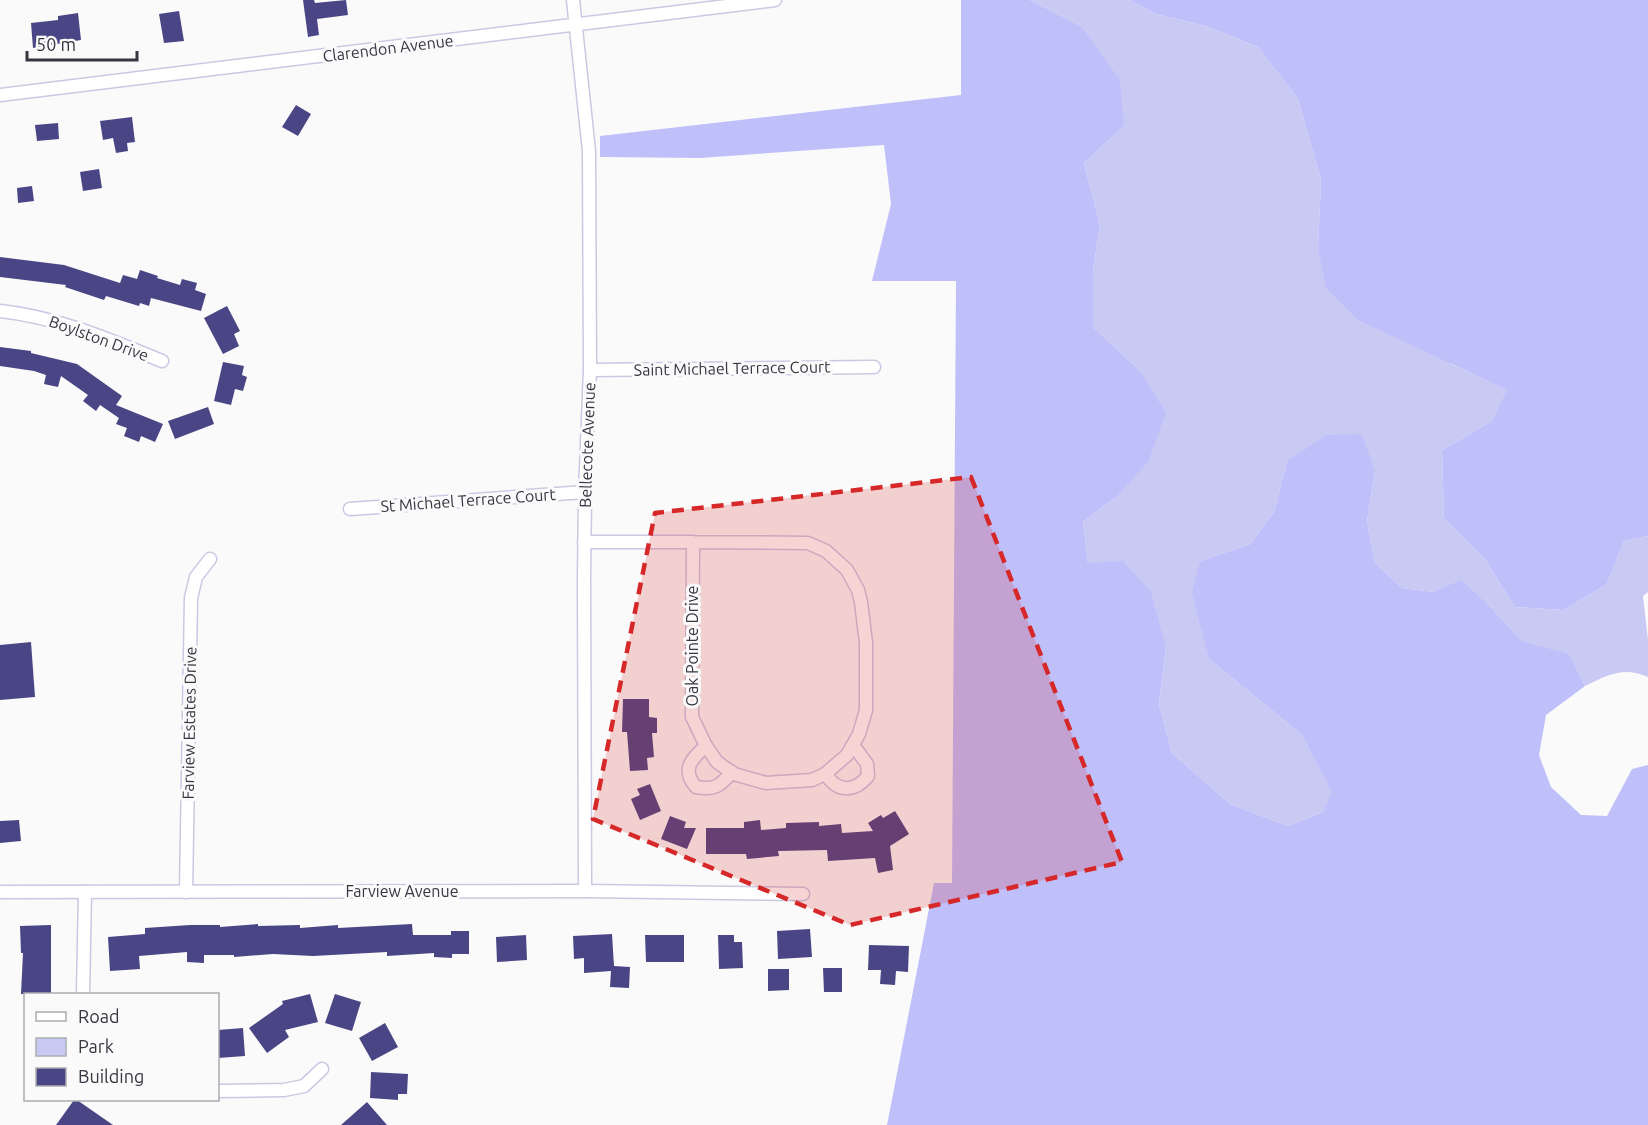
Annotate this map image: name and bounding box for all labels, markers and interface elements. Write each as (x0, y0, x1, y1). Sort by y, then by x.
scale bar (27, 24, 136, 62)
street label: Clarendon Avenue (322, 31, 454, 65)
text: 50 m (36, 34, 76, 54)
street label: Boylston Drive (47, 312, 151, 364)
street label: Saint Michael Terrace Court (633, 357, 831, 379)
street label: Bellecote Avenue (576, 382, 598, 508)
street label: St Michael Terrace Court (380, 485, 557, 515)
street label: Oak Pointe Drive (683, 586, 701, 706)
street label: Farview Estates Drive (179, 646, 199, 800)
street label: Farview Avenue (346, 882, 458, 900)
legend (24, 993, 219, 1101)
text: Road (78, 1006, 120, 1026)
text: Park (78, 1036, 114, 1056)
text: Building (78, 1066, 144, 1086)

